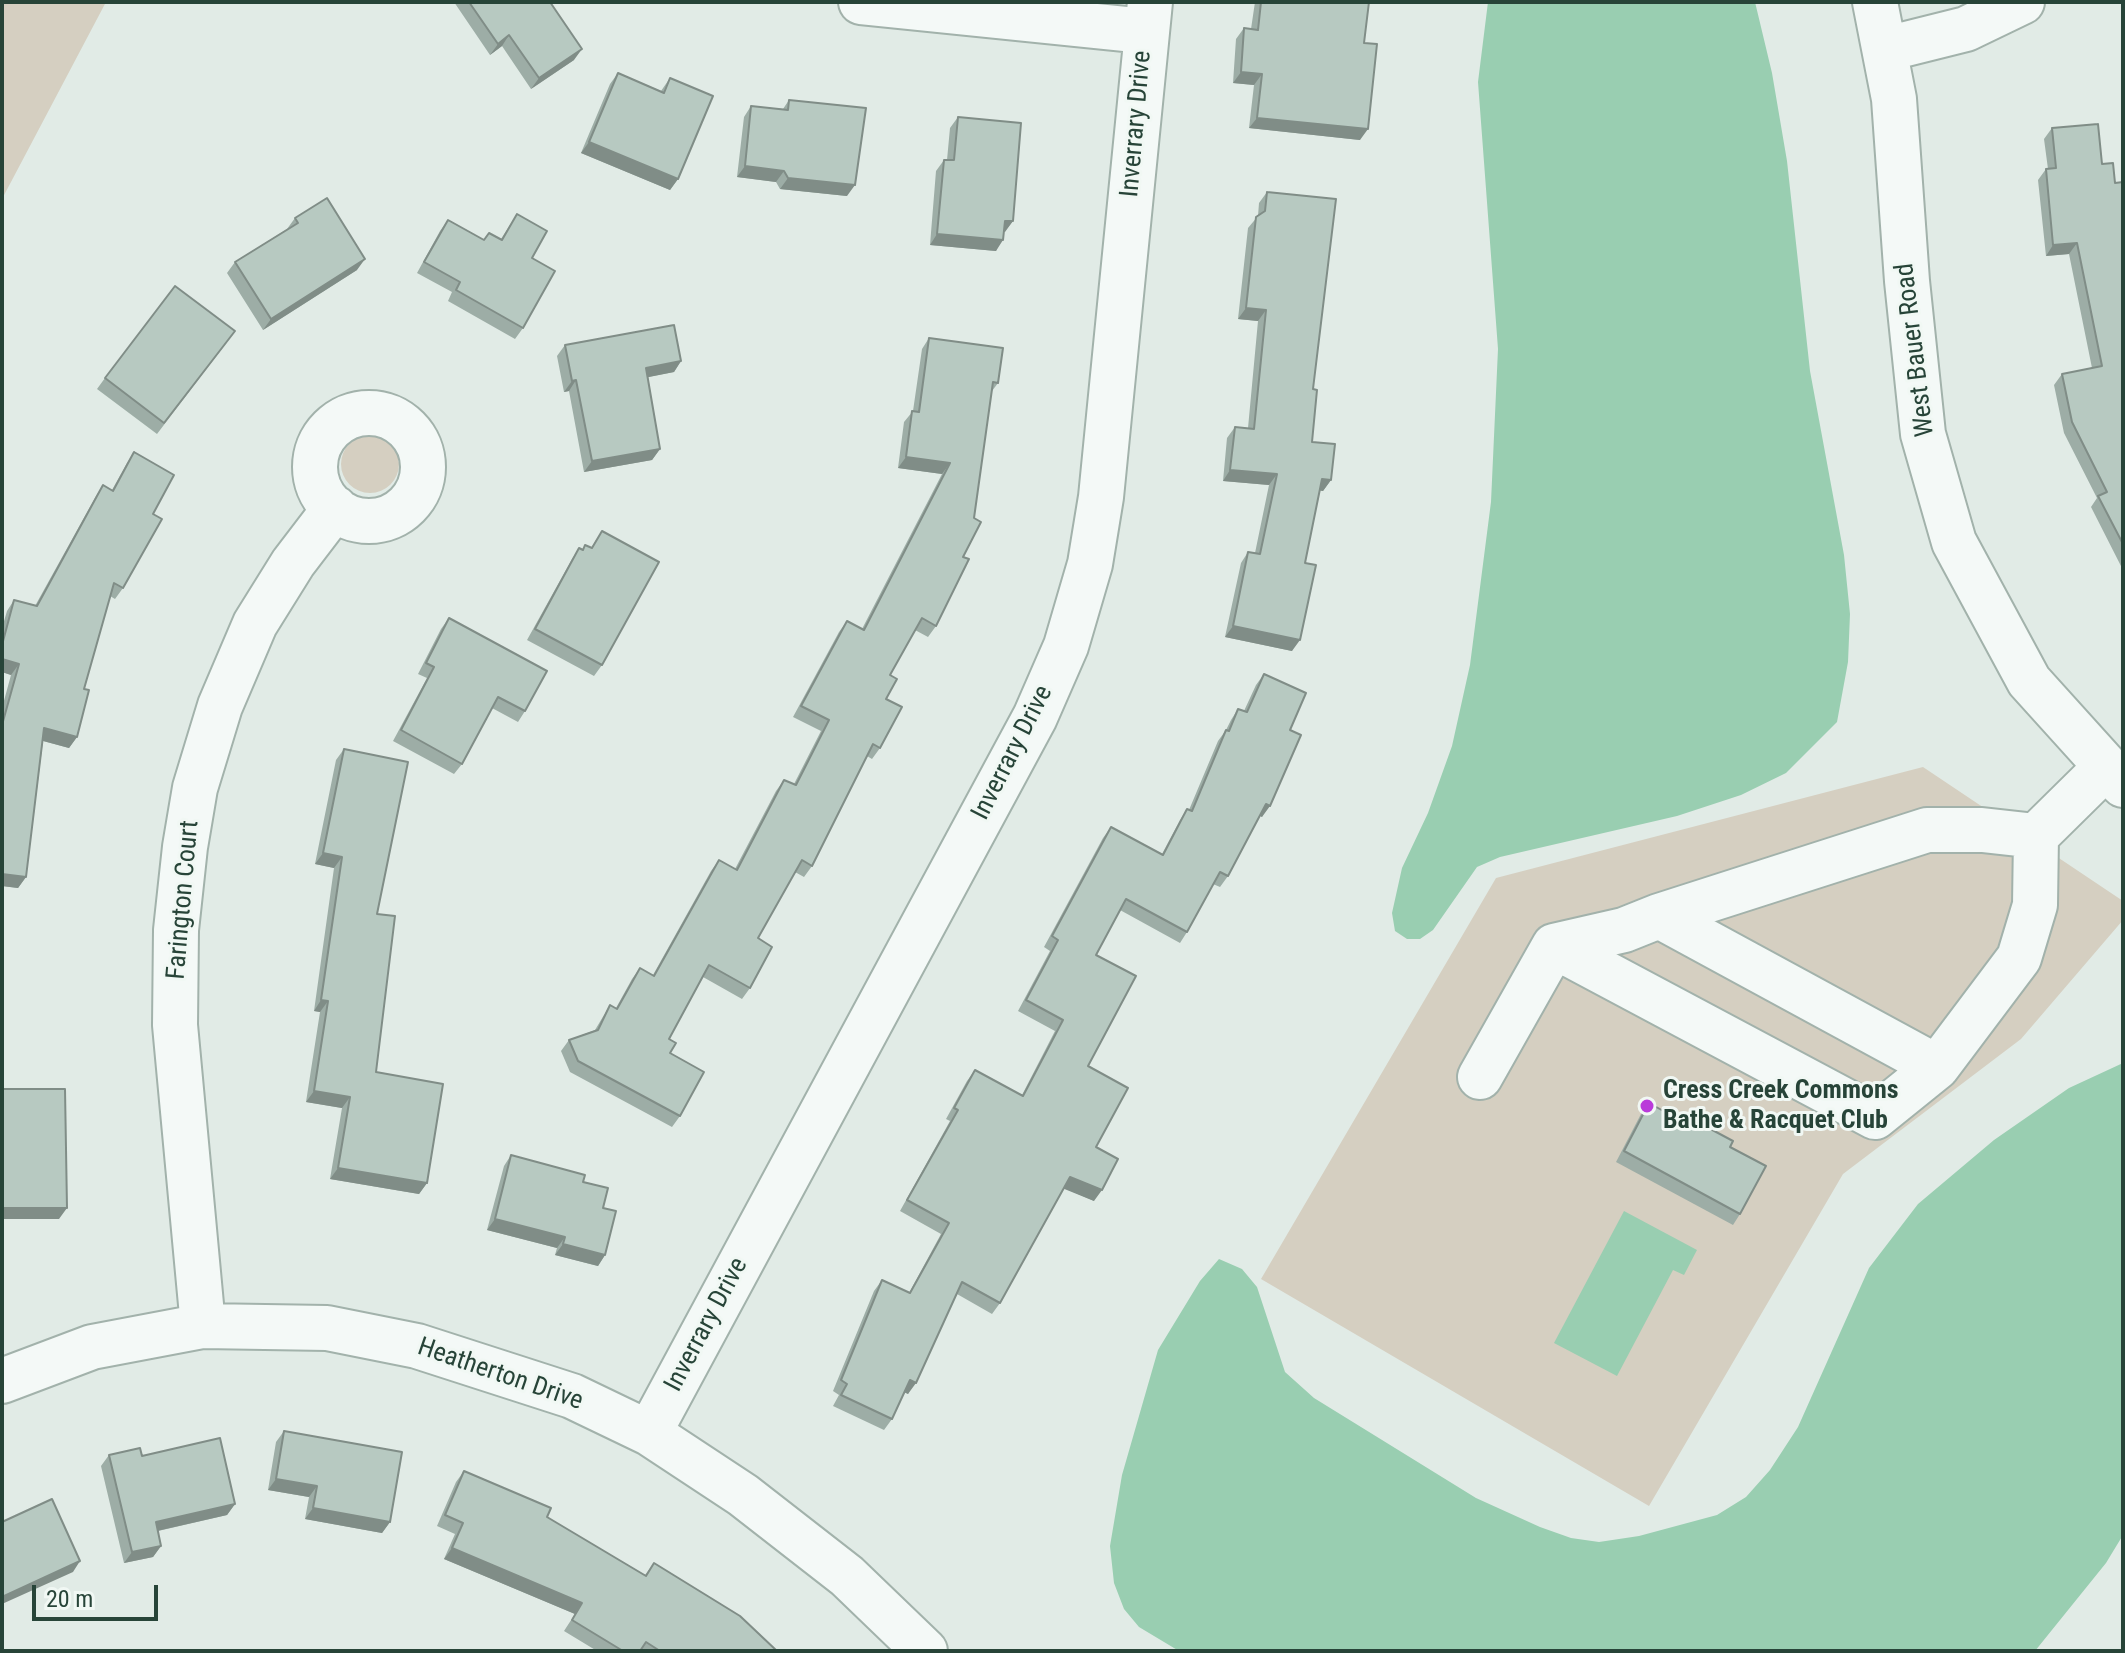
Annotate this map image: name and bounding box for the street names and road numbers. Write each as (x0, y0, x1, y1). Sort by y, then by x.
street label: Inverrary Drive (1115, 49, 1159, 199)
street label: West Bauer Road (1890, 261, 1942, 439)
street label: Inverrary Drive (966, 680, 1060, 826)
street label: Farington Court (162, 819, 206, 981)
street label: Inverrary Drive (659, 1253, 755, 1397)
street label: Heatherton Drive (413, 1332, 587, 1418)

